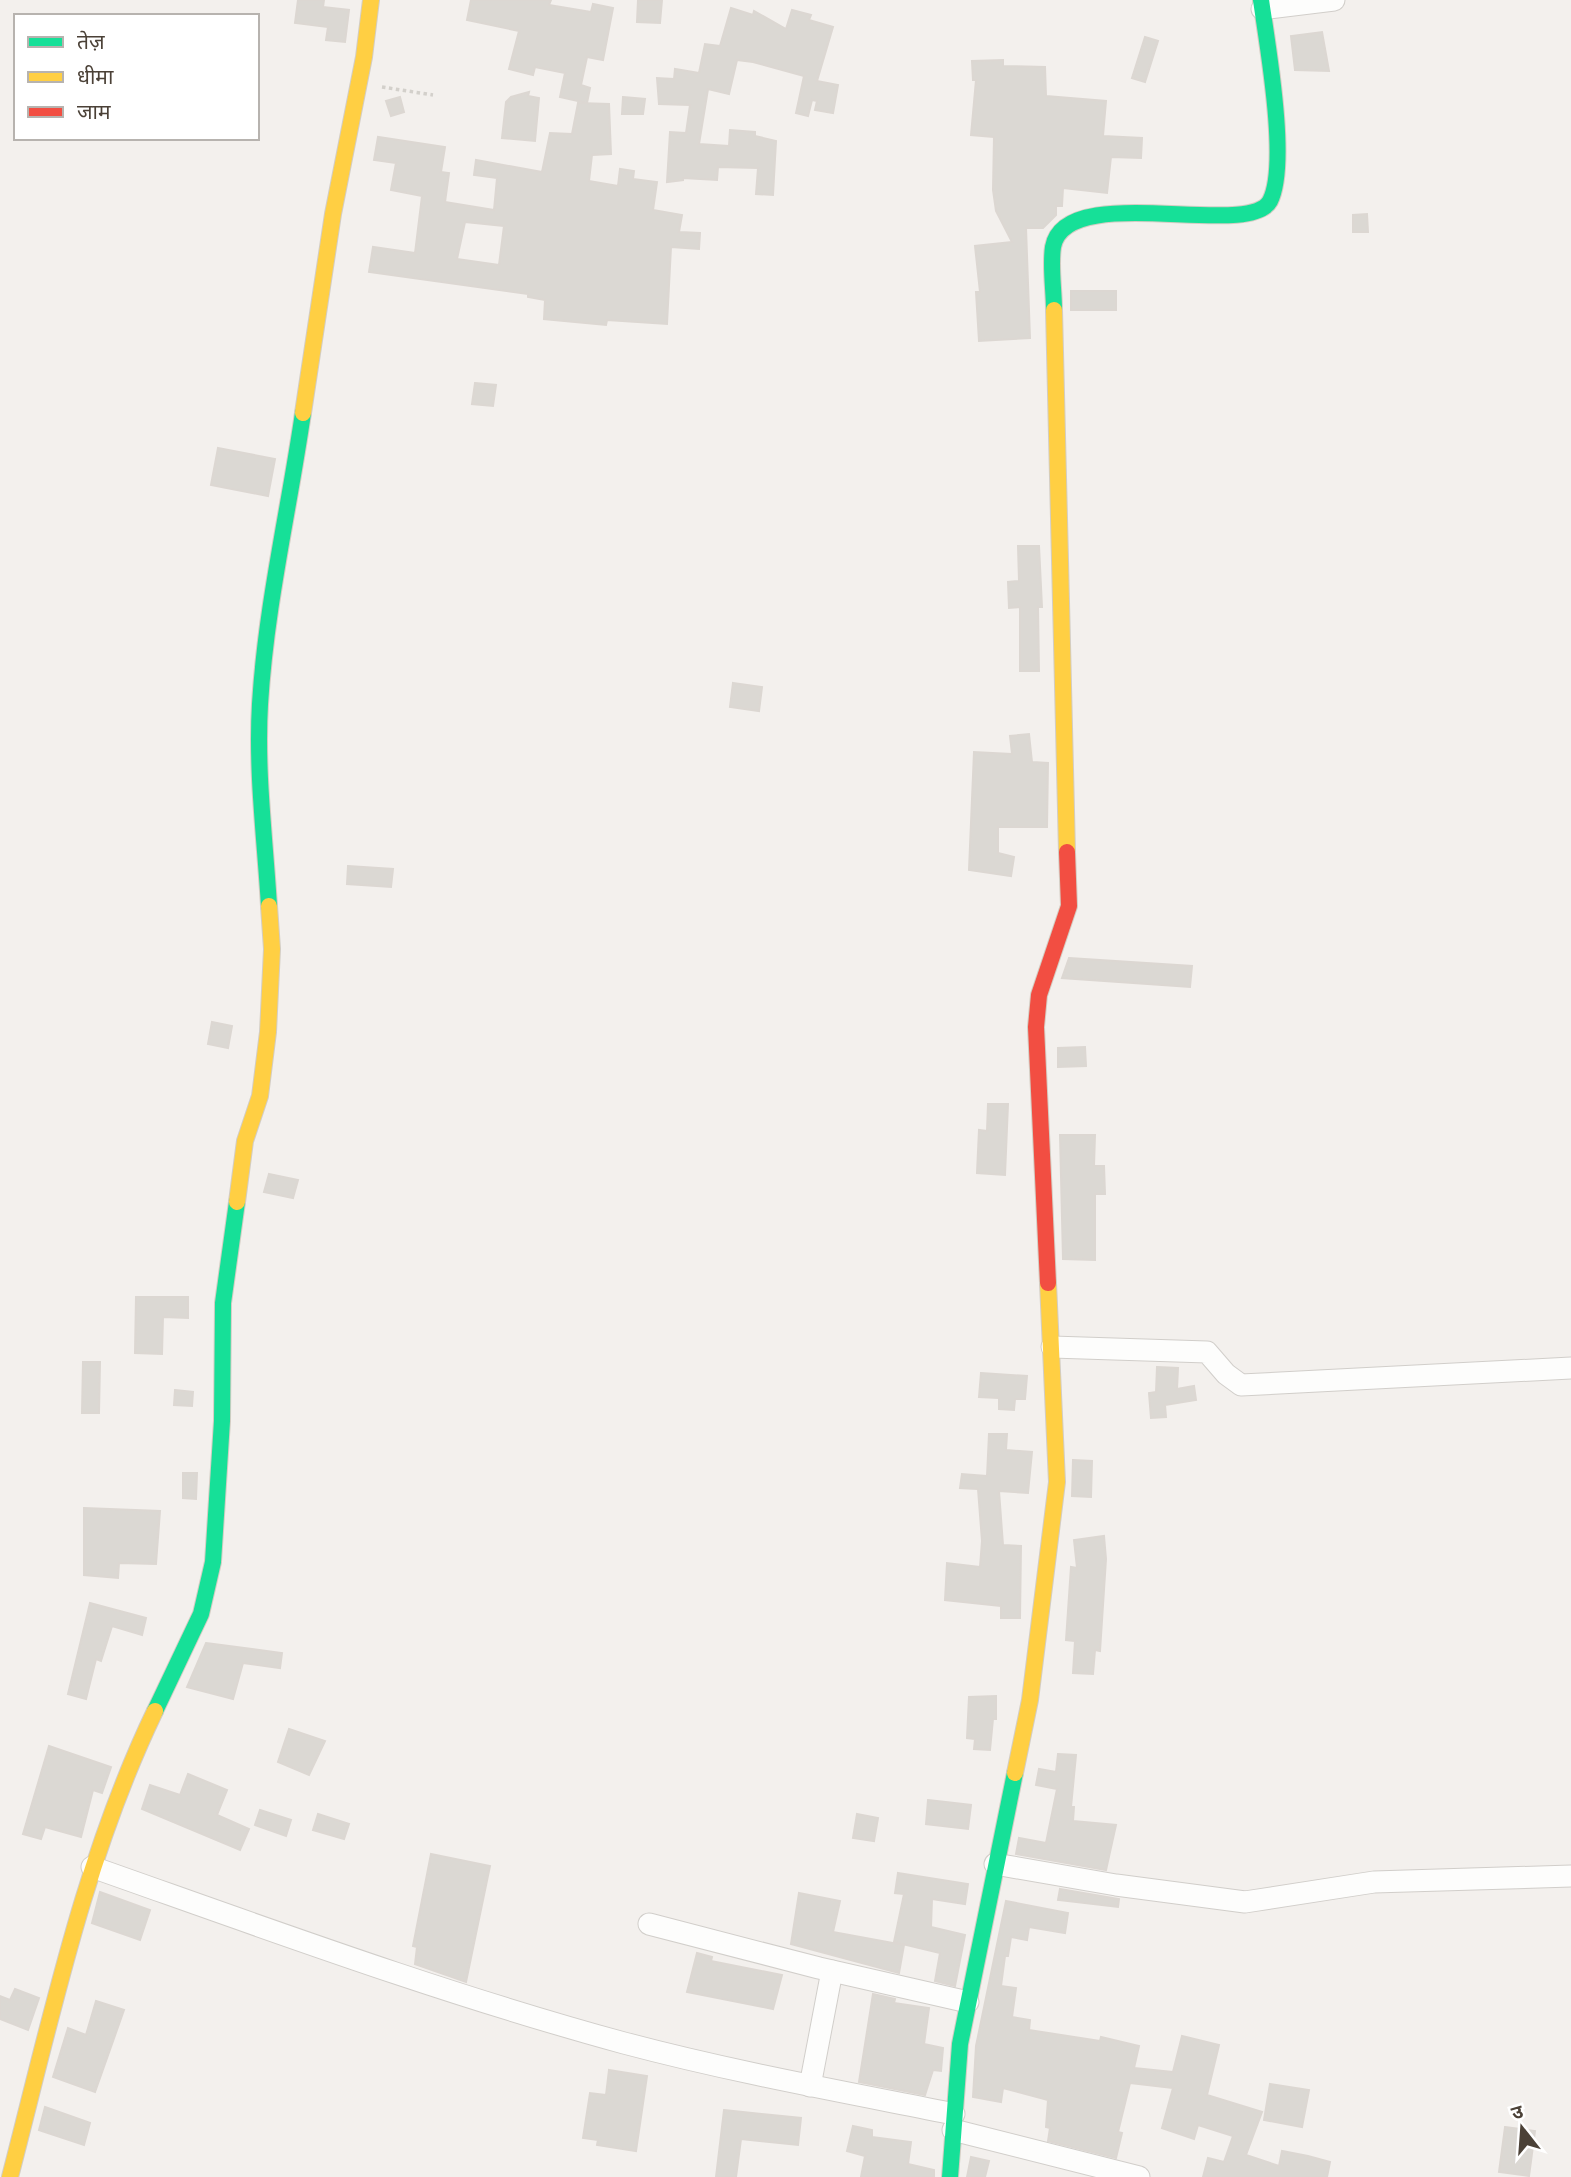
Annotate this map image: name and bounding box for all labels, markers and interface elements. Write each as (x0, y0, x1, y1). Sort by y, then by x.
legend (14, 14, 259, 140)
text: तेज़ (77, 28, 105, 56)
text: धीमा (77, 63, 114, 91)
text: जाम (77, 98, 111, 126)
north arrow (1487, 2093, 1557, 2163)
text: उ (1508, 2098, 1527, 2127)

